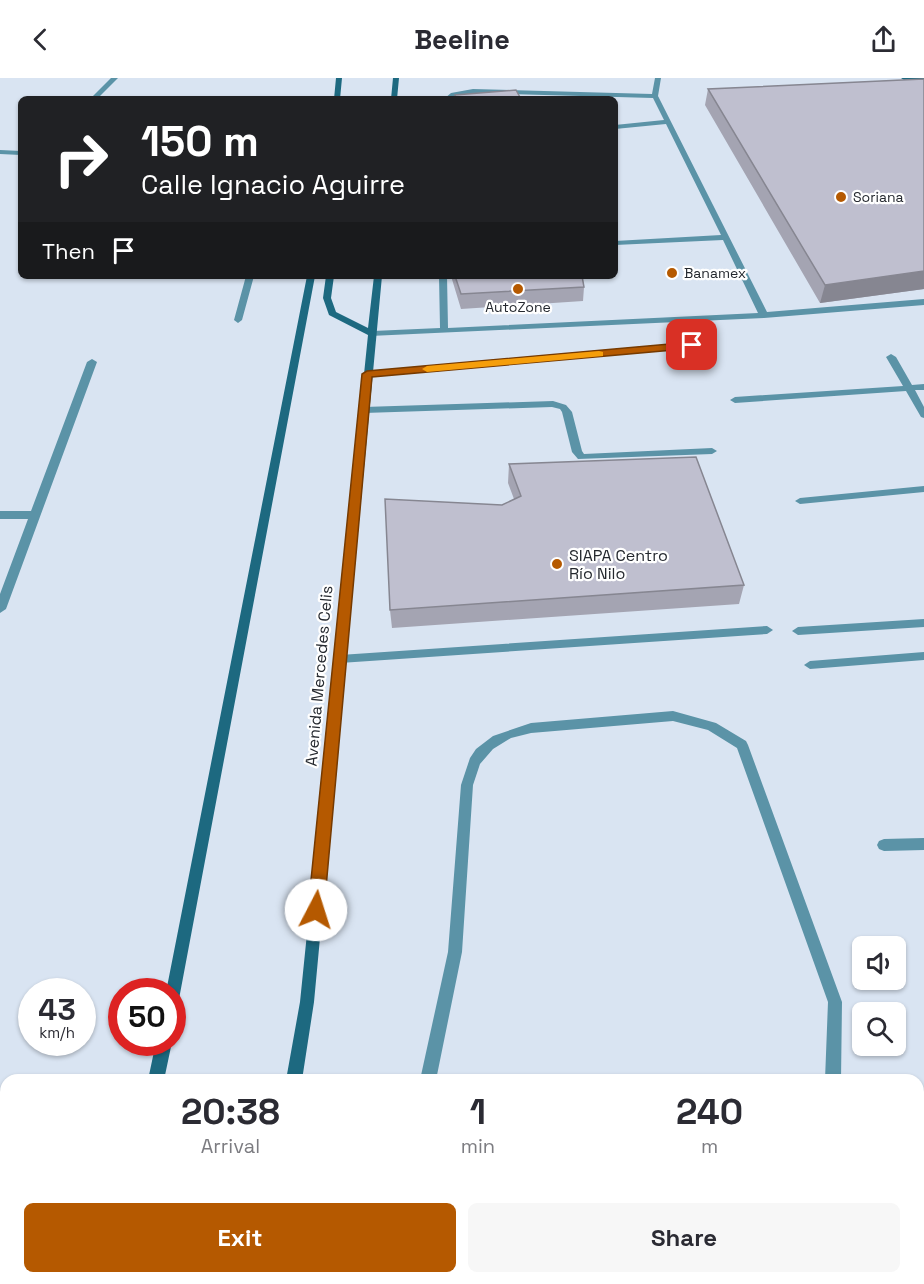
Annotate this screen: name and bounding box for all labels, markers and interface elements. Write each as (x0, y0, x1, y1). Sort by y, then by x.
text: Beeline (414, 22, 510, 57)
icon: back (24, 23, 57, 56)
icon: share (867, 23, 900, 56)
text: 150 m (141, 115, 259, 168)
icon: right (42, 120, 120, 198)
text: Calle Ignacio Aguirre (141, 167, 405, 202)
place label: Soriana (853, 188, 904, 206)
marker: Soriana (834, 190, 848, 204)
icon: arrive (107, 234, 140, 267)
text: Then (42, 237, 95, 265)
place label: Banamex (684, 264, 746, 282)
marker: Banamex (665, 266, 679, 280)
marker: AutoZone (511, 282, 525, 296)
place label: AutoZone (485, 298, 551, 316)
pin (666, 319, 717, 370)
icon: arrive (675, 328, 708, 361)
place label: SIAPA Centro Río Nilo (569, 545, 668, 584)
marker: SIAPA Centro Río Nilo (550, 557, 564, 571)
street label: Avenida Mercedes Celis (301, 585, 337, 767)
position arrow (284, 878, 348, 942)
map controls (852, 936, 906, 1056)
button: sound (852, 936, 906, 990)
speed limit sign: 50 (108, 978, 186, 1056)
text: 43 (38, 990, 76, 1029)
button: search (852, 1002, 906, 1056)
text: km/h (39, 1023, 75, 1042)
text: 20:38 (181, 1089, 280, 1135)
text: 1 (470, 1089, 486, 1135)
text: 240 (676, 1089, 743, 1135)
text: Arrival (201, 1133, 260, 1159)
text: min (461, 1133, 495, 1159)
text: m (701, 1133, 718, 1159)
button: Exit (24, 1203, 456, 1272)
button: Share (468, 1203, 900, 1272)

